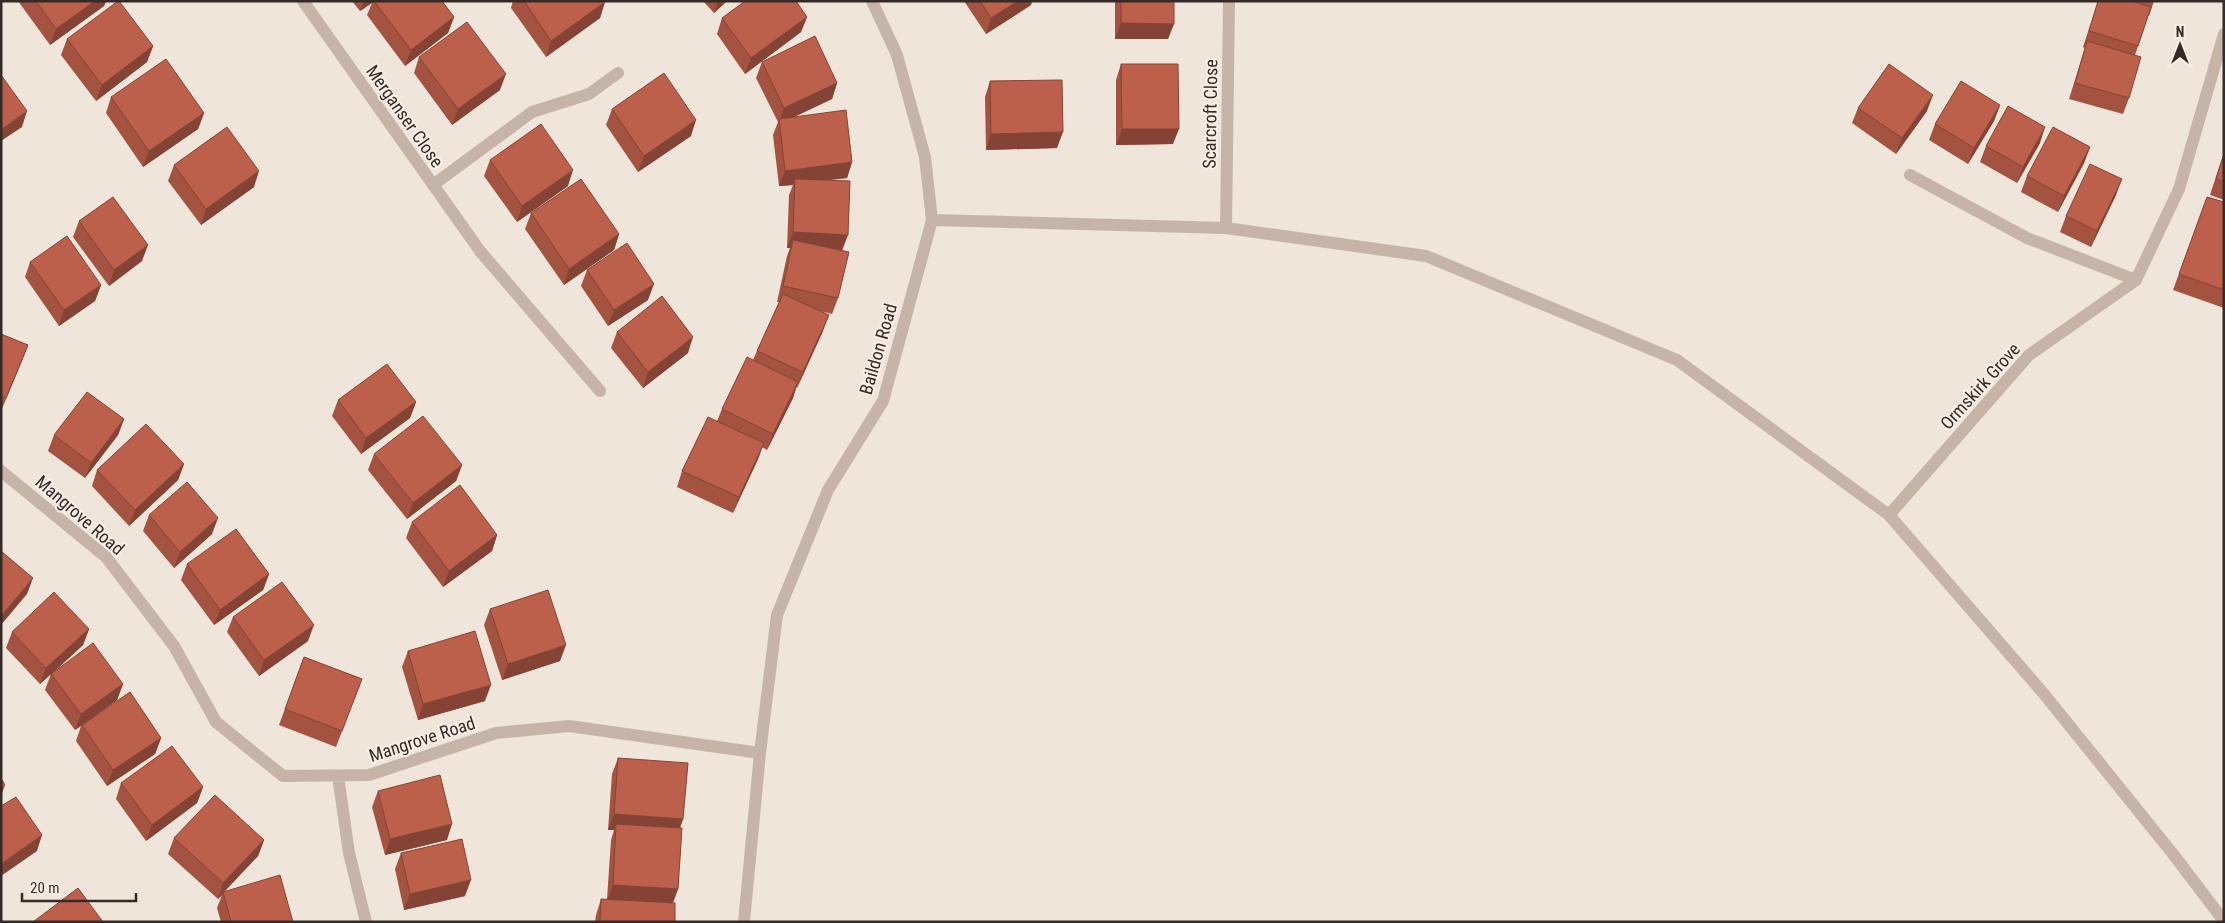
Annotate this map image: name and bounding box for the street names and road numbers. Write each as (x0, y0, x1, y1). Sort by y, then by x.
street label: Scarcroft Close (1199, 59, 1221, 169)
street label: Merganser Close (362, 61, 448, 171)
street label: Baildon Road (855, 301, 901, 397)
street label: Ormskirk Grove (1936, 339, 2024, 433)
street label: Mangrove Road (31, 471, 129, 559)
street label: Mangrove Road (366, 712, 478, 766)

